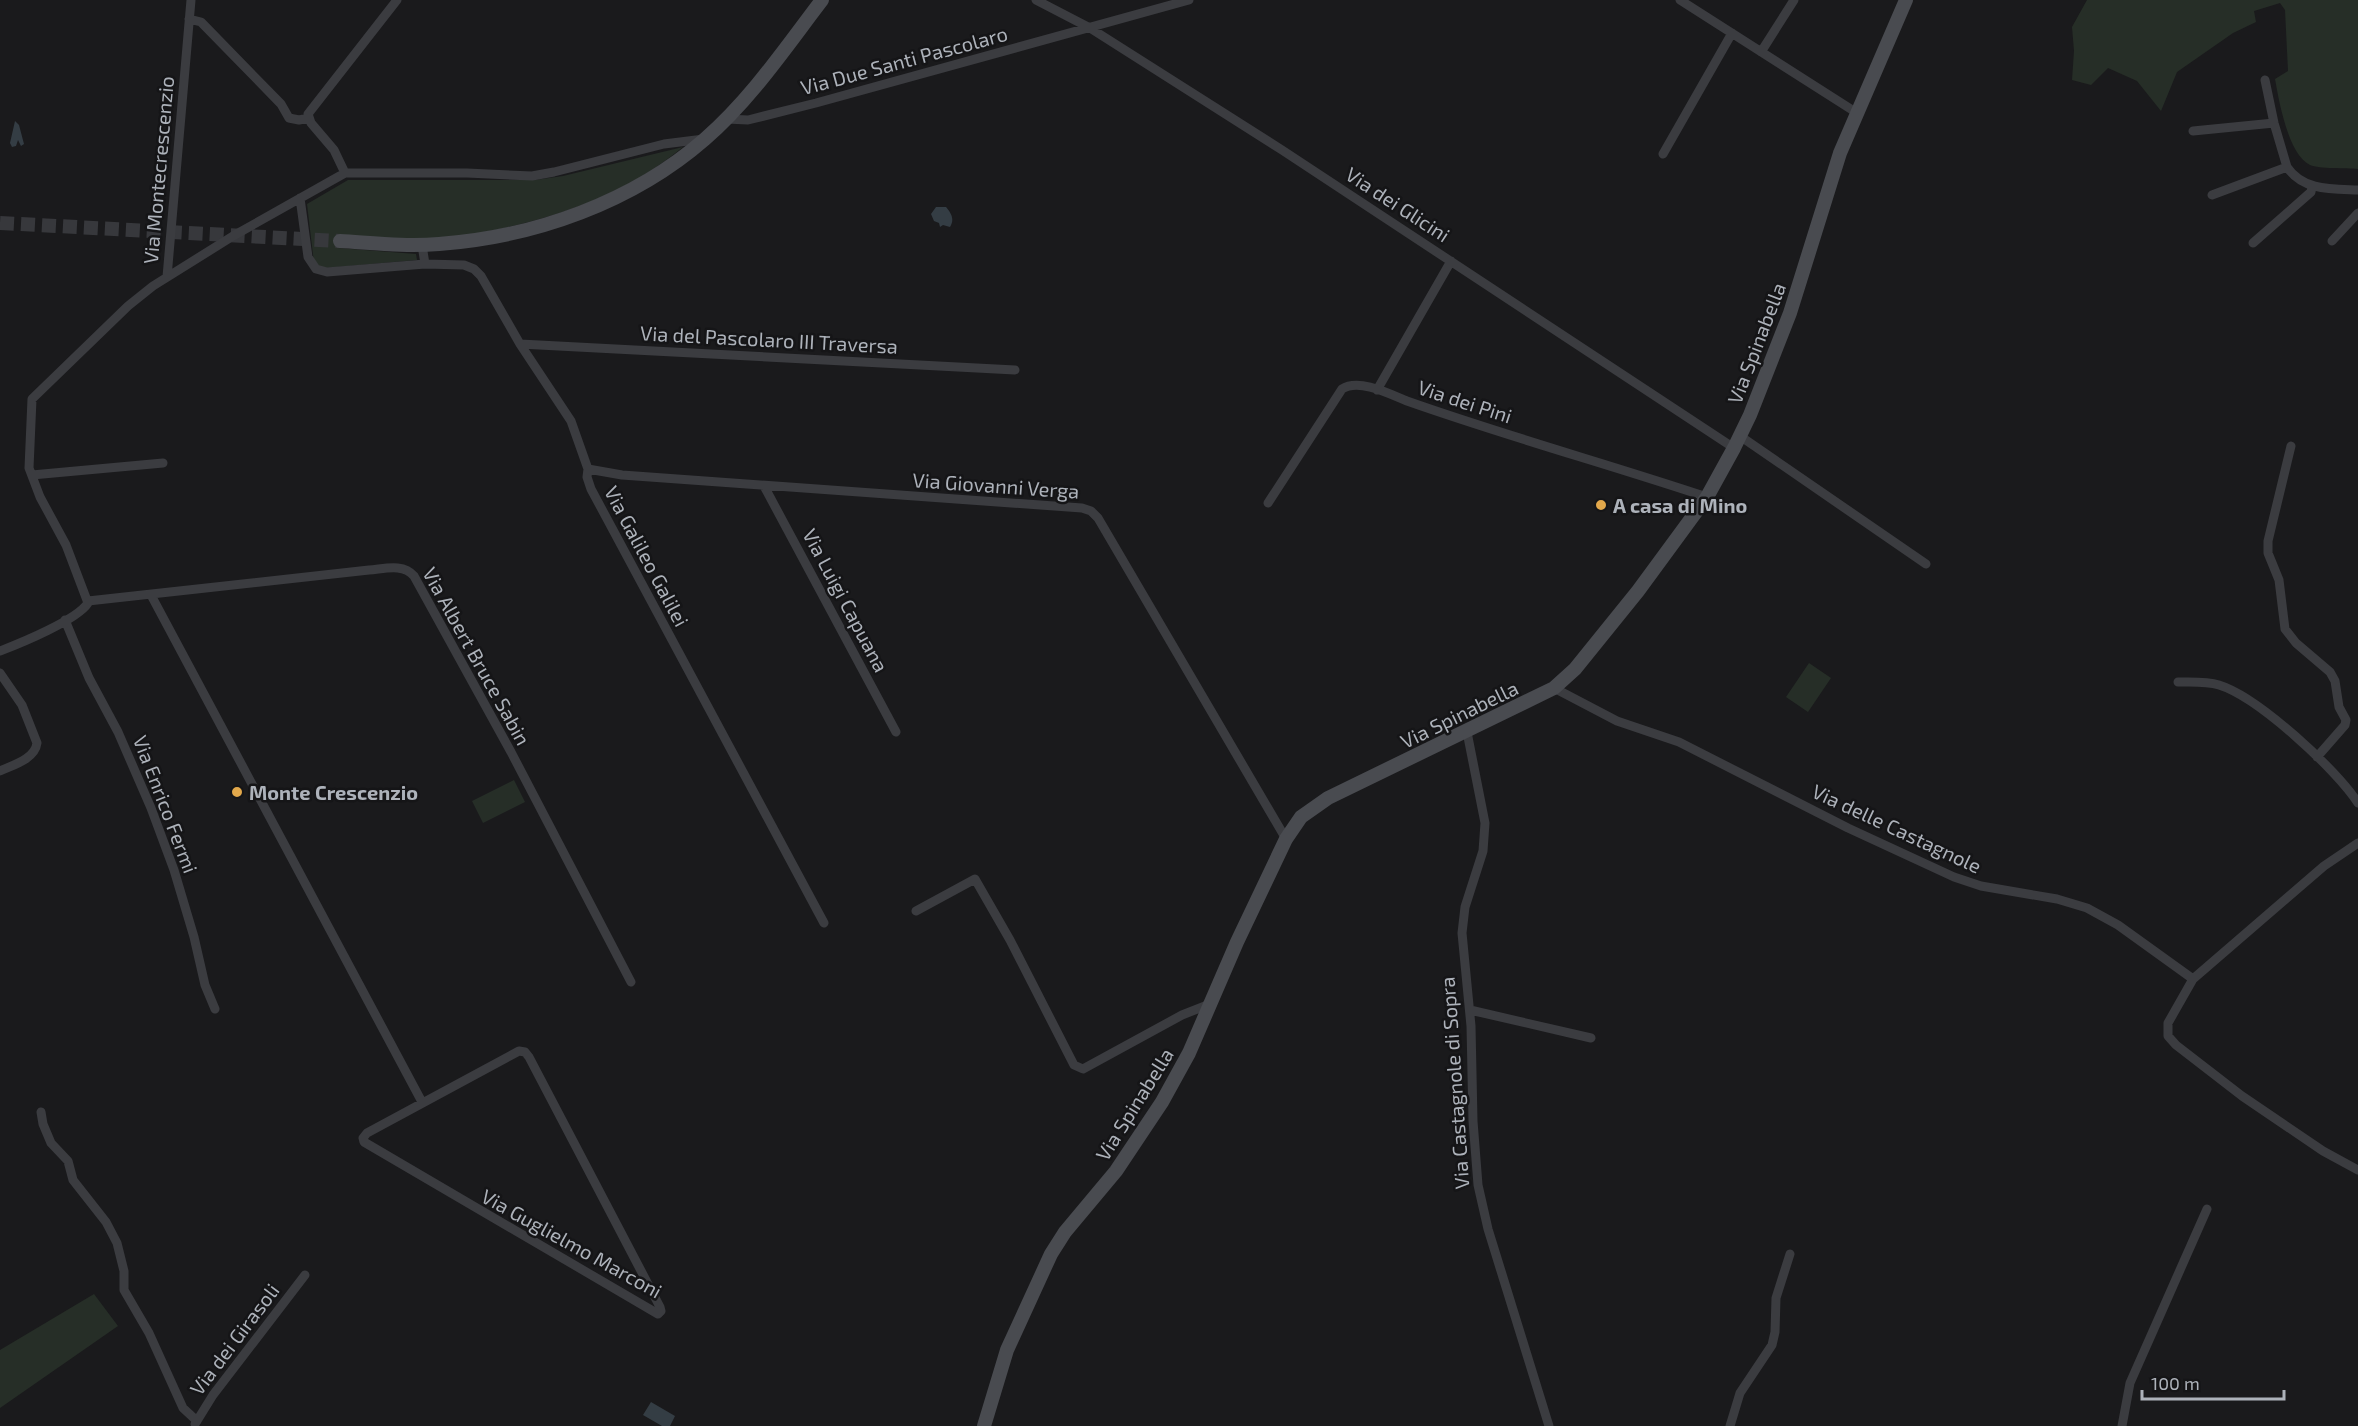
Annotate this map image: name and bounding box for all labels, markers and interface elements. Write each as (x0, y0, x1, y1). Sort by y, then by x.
street label: Via Due Santi Pascolaro (798, 21, 1010, 99)
street label: Via Montecrescenzio (138, 75, 178, 265)
street label: Via dei Glicini (1342, 162, 1454, 246)
street label: Via Spinabella (1722, 279, 1790, 407)
street label: Via del Pascolaro III Traversa (640, 320, 898, 358)
street label: Via dei Pini (1415, 375, 1515, 427)
street label: Via Giovanni Verga (912, 467, 1080, 503)
street label: Via Galileo Galilei (600, 482, 694, 630)
place label: A casa di Mino (1613, 493, 1747, 517)
marker: A casa di Mino (1594, 498, 1608, 512)
street label: Via Luigi Capuana (798, 524, 894, 676)
street label: Via Albert Bruce Sabin (418, 563, 536, 749)
street label: Via Spinabella (1396, 675, 1522, 753)
street label: Via Enrico Fermi (129, 732, 203, 876)
street label: Via delle Castagnole (1809, 778, 1985, 878)
place label: Monte Crescenzio (249, 780, 418, 804)
marker: Monte Crescenzio (230, 785, 244, 799)
street label: Via Castagnole di Sopra (1435, 976, 1473, 1190)
street label: Via Spinabella (1090, 1043, 1178, 1165)
street label: Via Guglielmo Marconi (478, 1183, 666, 1303)
street label: Via dei Girasoli (184, 1279, 284, 1399)
scale bar (2142, 1363, 2284, 1401)
text: 100 m (2151, 1372, 2200, 1394)

